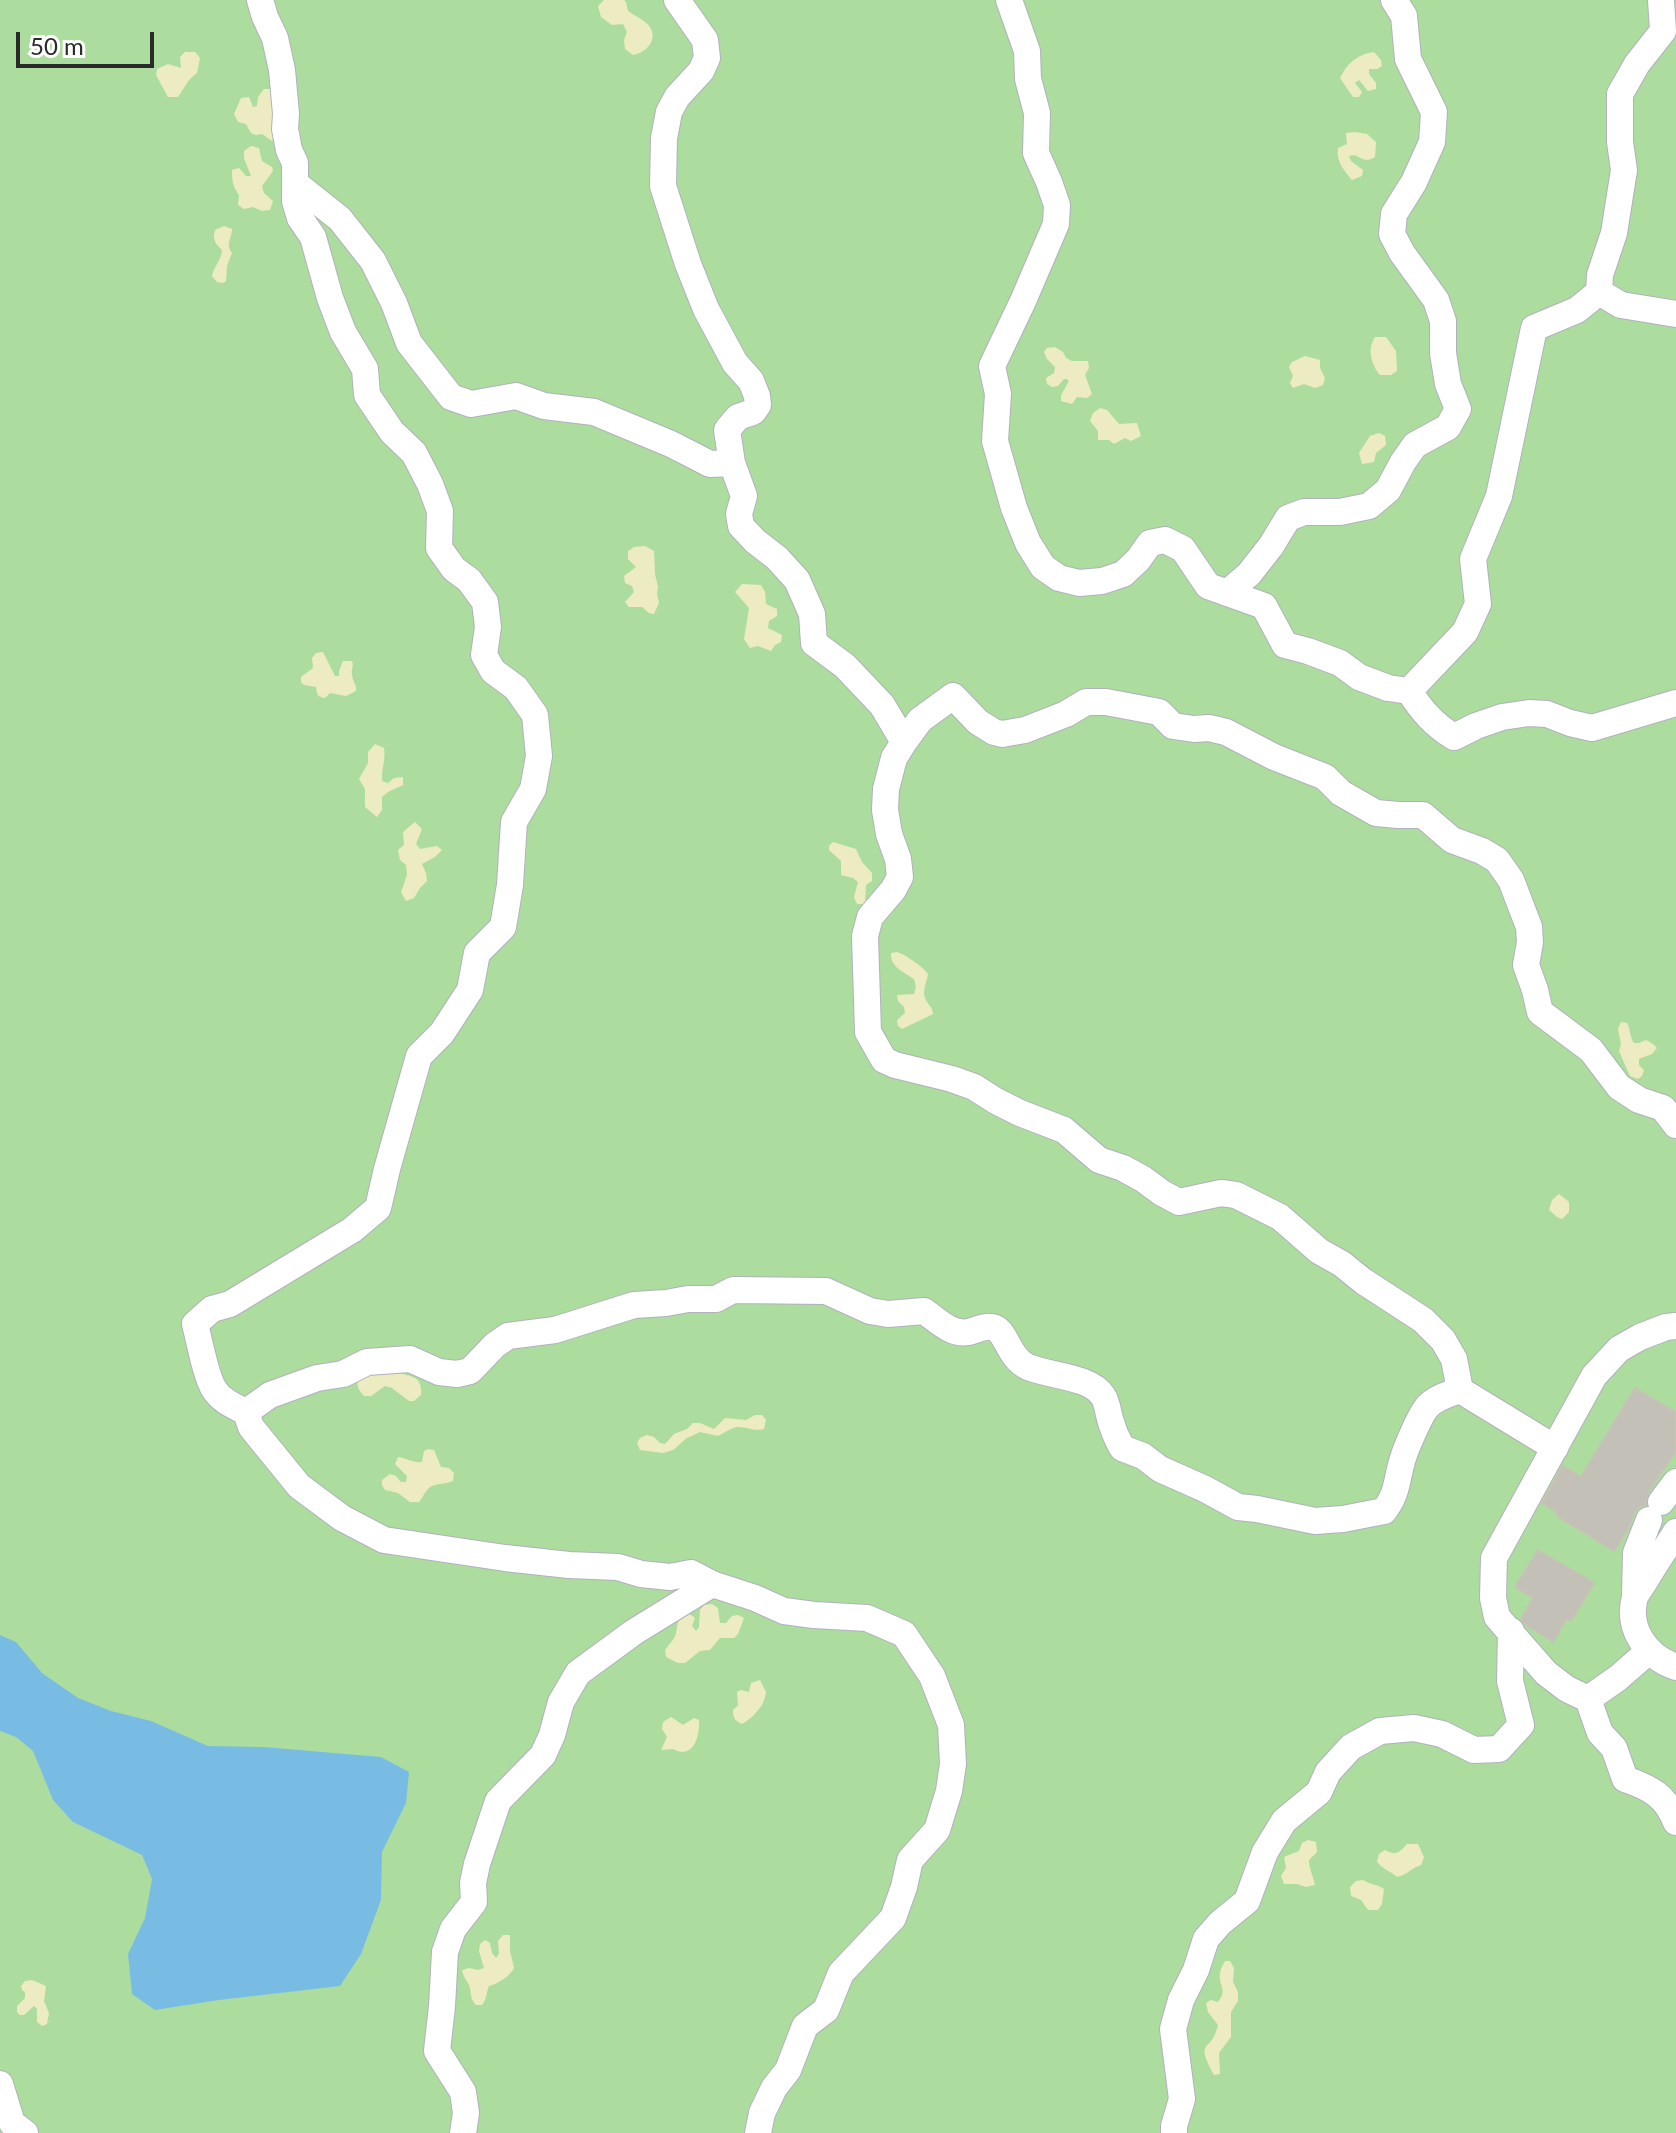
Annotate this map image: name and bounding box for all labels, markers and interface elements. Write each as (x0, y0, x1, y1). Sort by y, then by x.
scale bar (20, 16, 158, 66)
text: 50 m (30, 31, 84, 60)

